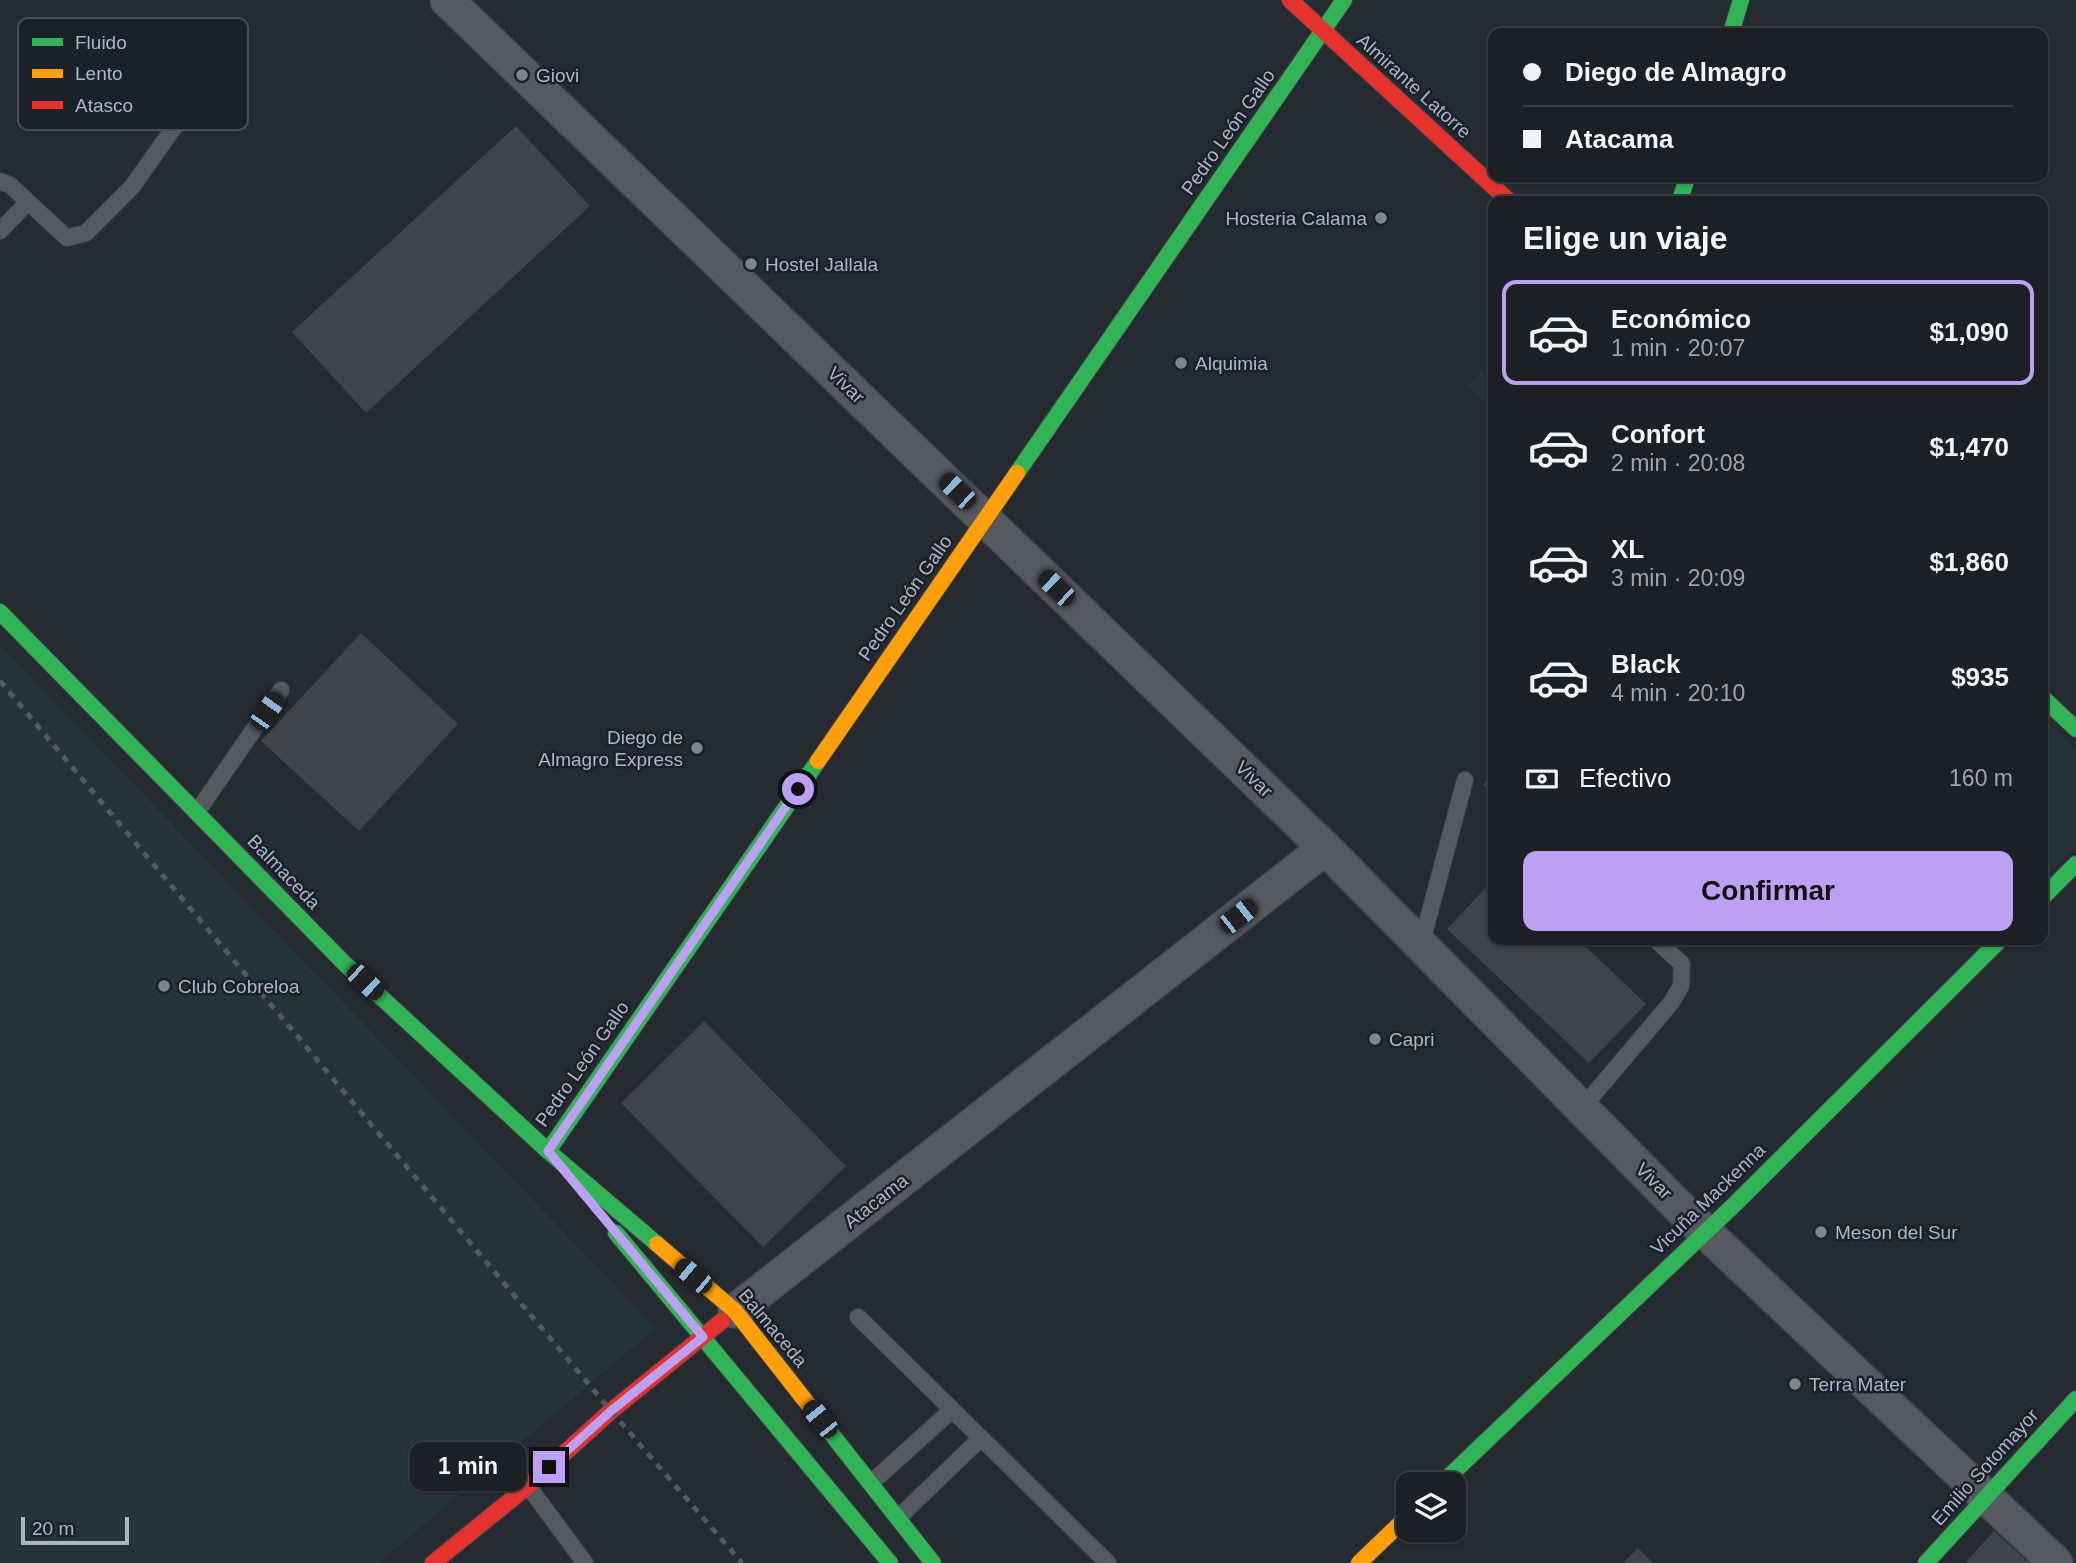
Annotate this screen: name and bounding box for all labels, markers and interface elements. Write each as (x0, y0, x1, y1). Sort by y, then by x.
legend (18, 18, 248, 130)
street label: Almirante Latorre (1353, 29, 1475, 143)
text: Fluido (75, 32, 127, 53)
text: Diego de Almagro (1565, 57, 1787, 87)
text: Lento (75, 63, 123, 84)
place label: Giovi (536, 65, 579, 86)
street label: Pedro León Gallo (1177, 65, 1279, 199)
marker: Giovi (514, 67, 530, 83)
text: Atasco (75, 95, 133, 116)
text: Atacama (1565, 124, 1673, 154)
place label: Hosteria Calama (1226, 208, 1367, 229)
marker: Hosteria Calama (1373, 210, 1389, 226)
text: Elige un viaje (1523, 220, 1728, 256)
place label: Hostel Jallala (765, 254, 878, 275)
marker: Hostel Jallala (743, 256, 759, 272)
icon: car (1527, 301, 1590, 364)
text: Económico (1611, 304, 1751, 334)
text: $1,090 (1929, 317, 2009, 347)
text: 1 min · 20:07 (1611, 335, 1745, 361)
place label: Alquimia (1195, 353, 1268, 374)
marker: Alquimia (1173, 355, 1189, 371)
street label: Vivar (823, 363, 869, 408)
icon: car (1527, 416, 1590, 479)
text: Confort (1611, 419, 1705, 449)
text: $1,470 (1929, 432, 2009, 462)
text: 2 min · 20:08 (1611, 450, 1745, 476)
car (935, 469, 980, 513)
street label: Pedro León Gallo (854, 531, 956, 665)
icon: car (1527, 531, 1590, 594)
text: XL (1611, 534, 1644, 564)
text: $1,860 (1929, 547, 2009, 577)
text: 3 min · 20:09 (1611, 565, 1745, 591)
car (1034, 566, 1079, 610)
icon: car (1527, 646, 1590, 709)
text: Black (1611, 649, 1680, 679)
text: $935 (1951, 662, 2009, 692)
text: 4 min · 20:10 (1611, 680, 1745, 706)
car (247, 688, 288, 734)
place label: Diego de Almagro Express (538, 727, 683, 770)
marker: Diego de Almagro Express (689, 740, 705, 756)
street label: Vivar (1231, 757, 1277, 802)
icon: cash (1523, 760, 1561, 798)
text: Efectivo (1579, 763, 1672, 793)
text: 160 m (1949, 765, 2013, 791)
route start (782, 773, 814, 805)
street label: Balmaceda (243, 831, 325, 914)
button: Confirmar (1523, 851, 2013, 931)
car (1215, 895, 1262, 937)
car (343, 960, 388, 1004)
place label: Club Cobreloa (178, 976, 300, 997)
marker: Club Cobreloa (156, 978, 172, 994)
street label: Pedro León Gallo (531, 997, 633, 1131)
place label: Capri (1389, 1029, 1434, 1050)
marker: Capri (1367, 1031, 1383, 1047)
street label: Vicuña Mackenna (1647, 1139, 1770, 1259)
street label: Vivar (1631, 1158, 1677, 1204)
street label: Atacama (840, 1169, 912, 1232)
place label: Meson del Sur (1835, 1222, 1958, 1243)
marker: Meson del Sur (1813, 1224, 1829, 1240)
car (671, 1254, 716, 1298)
street label: Balmaceda (734, 1285, 812, 1371)
place label: Terra Mater (1809, 1374, 1907, 1395)
marker: Terra Mater (1787, 1376, 1803, 1392)
car (799, 1396, 842, 1442)
street label: Emilio Sotomayor (1927, 1404, 2043, 1529)
callout: 1 min (409, 1442, 524, 1492)
route end (533, 1451, 565, 1483)
text: 1 min (438, 1453, 498, 1479)
map controls (1396, 1472, 1466, 1542)
button: layers (1396, 1472, 1466, 1542)
scale bar (21, 1514, 130, 1546)
text: 20 m (32, 1518, 74, 1539)

